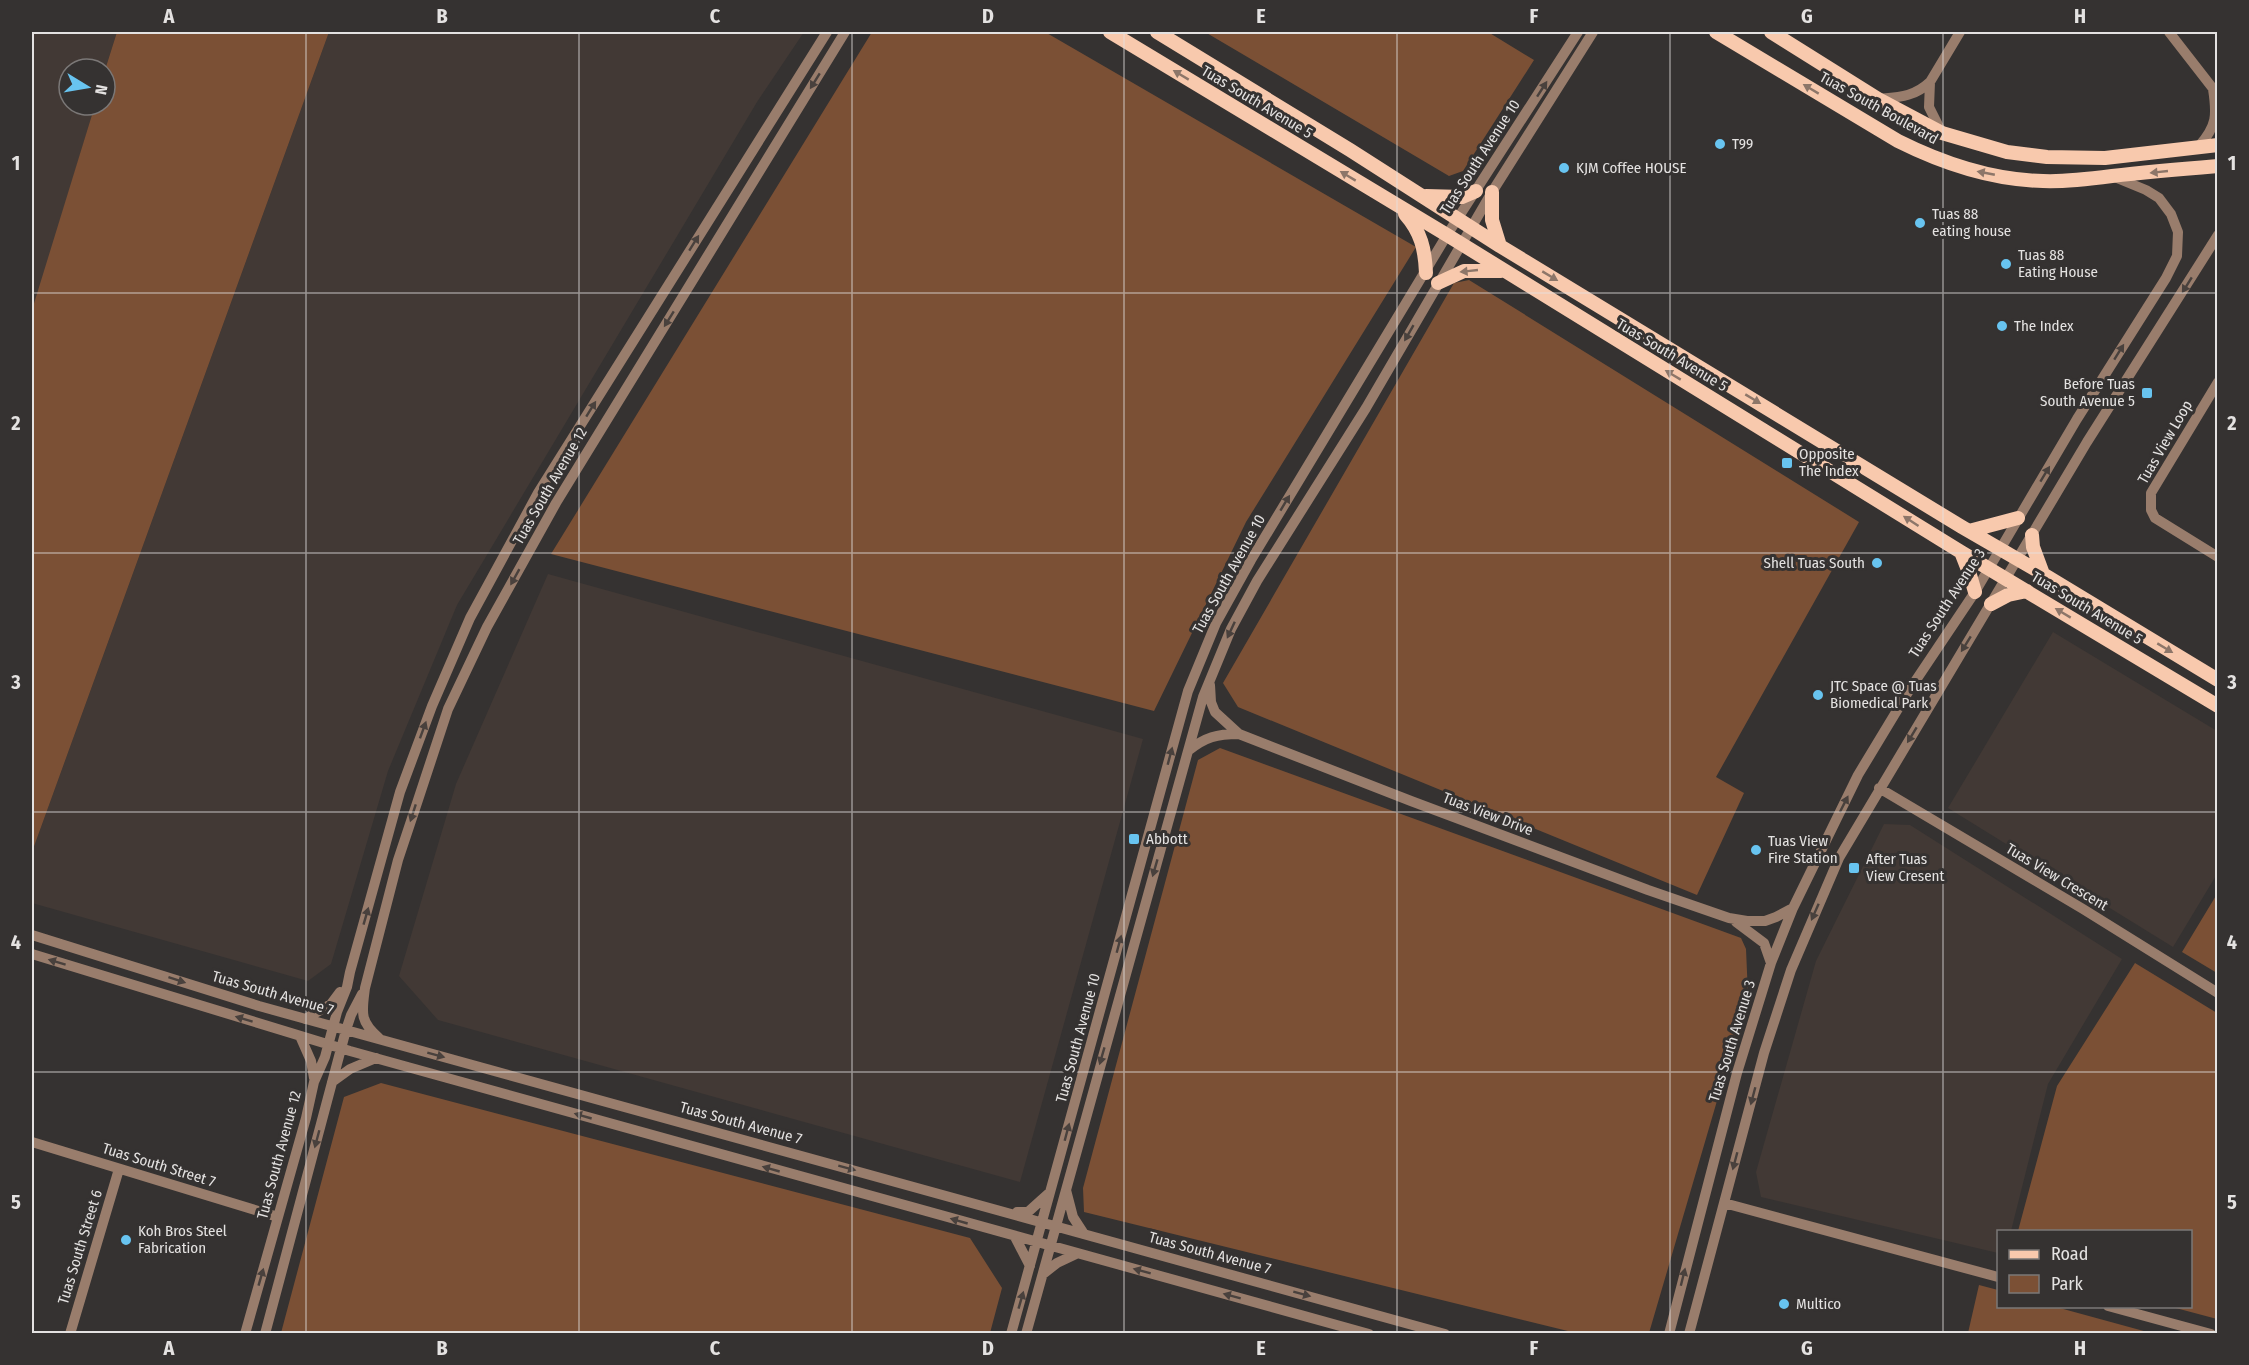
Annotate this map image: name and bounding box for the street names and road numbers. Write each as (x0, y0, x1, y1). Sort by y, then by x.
street label: Tuas South Avenue 5 (1198, 62, 1316, 142)
street label: Tuas South Boulevard (1817, 68, 1941, 148)
street label: Tuas South Avenue 10 (1436, 96, 1524, 218)
street label: Tuas South Avenue 5 (1613, 315, 1731, 395)
street label: Tuas View Loop (2134, 397, 2196, 487)
street label: Tuas South Avenue 12 (509, 424, 591, 548)
street label: Tuas South Avenue 10 (1189, 511, 1269, 637)
street label: Tuas South Avenue 3 (1905, 545, 1989, 661)
street label: Tuas South Avenue 5 (2028, 568, 2146, 648)
street label: Tuas View Drive (1440, 789, 1536, 839)
street label: Tuas View Crescent (2003, 839, 2111, 915)
street label: Tuas South Avenue 7 (210, 967, 336, 1019)
street label: Tuas South Avenue 10 (1052, 971, 1104, 1105)
street label: Tuas South Avenue 3 (1705, 978, 1759, 1104)
street label: Tuas South Avenue 12 (253, 1089, 305, 1221)
street label: Tuas South Avenue 7 (678, 1098, 804, 1148)
street label: Tuas South Street 7 (100, 1139, 218, 1191)
street label: Tuas South Street 6 (54, 1188, 106, 1306)
street label: Tuas South Avenue 7 (1147, 1228, 1273, 1278)

